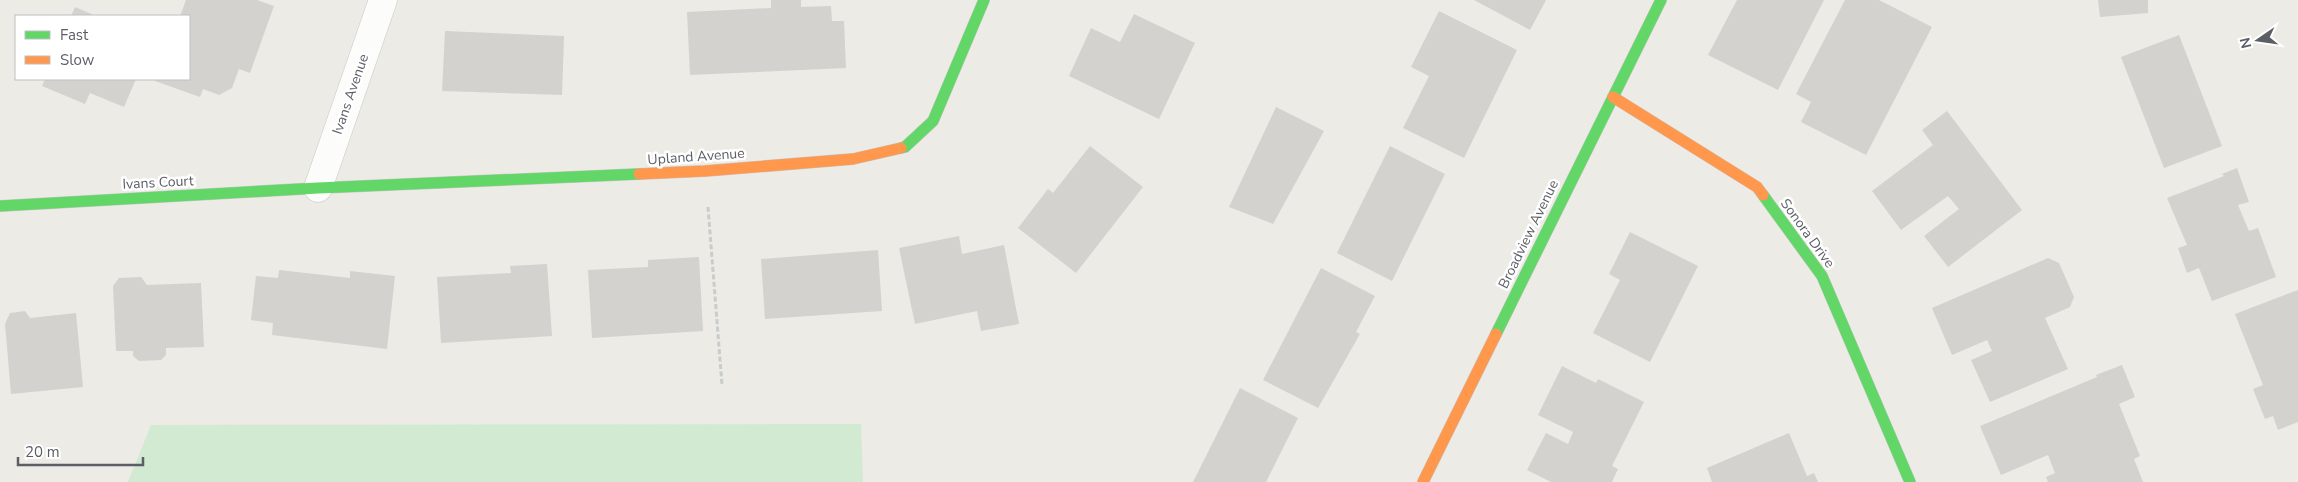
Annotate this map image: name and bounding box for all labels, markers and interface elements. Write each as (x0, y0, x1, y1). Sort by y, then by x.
legend (15, 15, 190, 80)
north arrow (2233, 15, 2283, 65)
text: Fast (60, 25, 89, 45)
text: N (2235, 36, 2256, 50)
text: Slow (60, 50, 95, 70)
street label: Ivans Avenue (328, 51, 373, 137)
street label: Upland Avenue (647, 144, 745, 169)
street label: Ivans Court (122, 171, 194, 194)
street label: Broadview Avenue (1494, 177, 1563, 292)
street label: Sonora Drive (1776, 195, 1839, 272)
scale bar (18, 434, 142, 466)
text: 20 m (25, 442, 60, 462)

